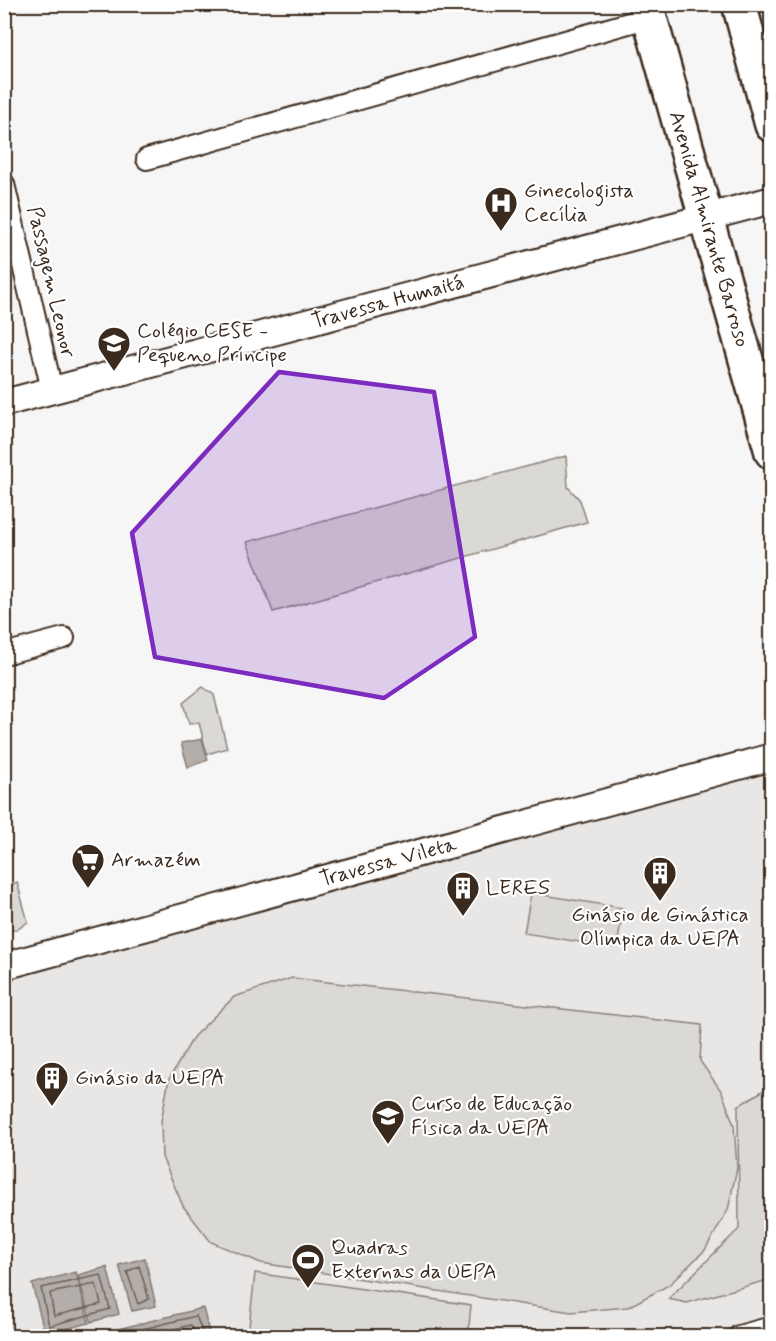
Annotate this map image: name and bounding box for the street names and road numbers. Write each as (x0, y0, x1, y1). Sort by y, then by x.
street label: Avenida Almirante Barroso (662, 108, 756, 350)
street label: Passagem Leonor (20, 204, 82, 361)
street label: Travessa Humaitá (309, 268, 467, 336)
street label: Travessa Vileta (317, 830, 460, 894)

